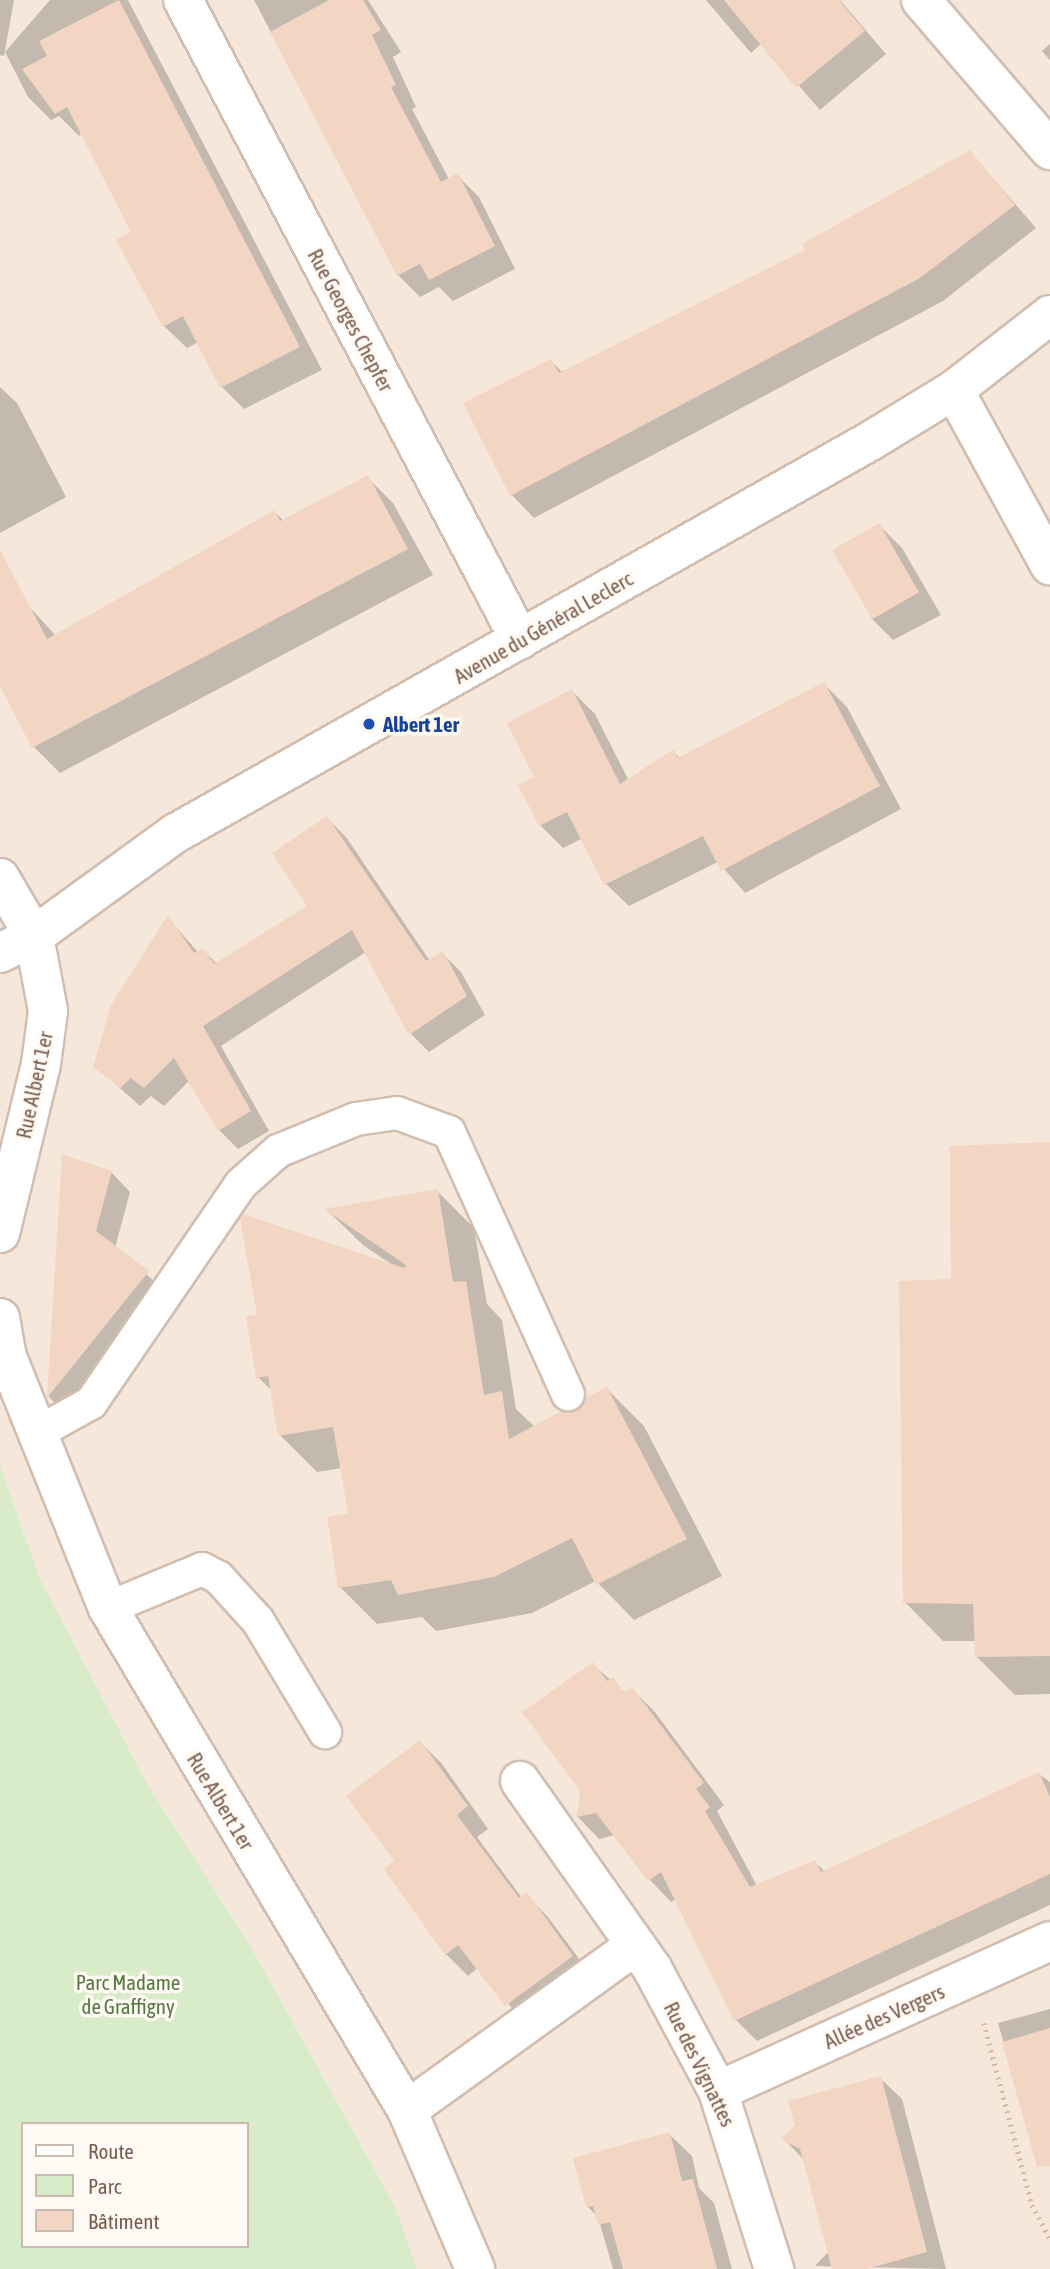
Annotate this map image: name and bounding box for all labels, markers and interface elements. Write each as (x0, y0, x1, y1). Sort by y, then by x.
street label: Rue Georges Chepfer (303, 244, 399, 396)
street label: Avenue du Général Leclerc (449, 565, 637, 689)
place label: Albert 1er (383, 711, 459, 737)
marker: Albert 1er (361, 716, 377, 732)
street label: Rue Albert 1er (10, 1029, 58, 1141)
street label: Rue Albert 1er (182, 1748, 260, 1854)
park label: Parc Madame de Graffigny (76, 1969, 180, 2019)
street label: Allée des Vergers (820, 1978, 948, 2054)
street label: Rue des Vignattes (659, 1997, 741, 2131)
legend (21, 2122, 248, 2248)
text: Route (88, 2139, 134, 2163)
text: Parc (88, 2174, 122, 2198)
text: Bâtiment (88, 2209, 159, 2233)

